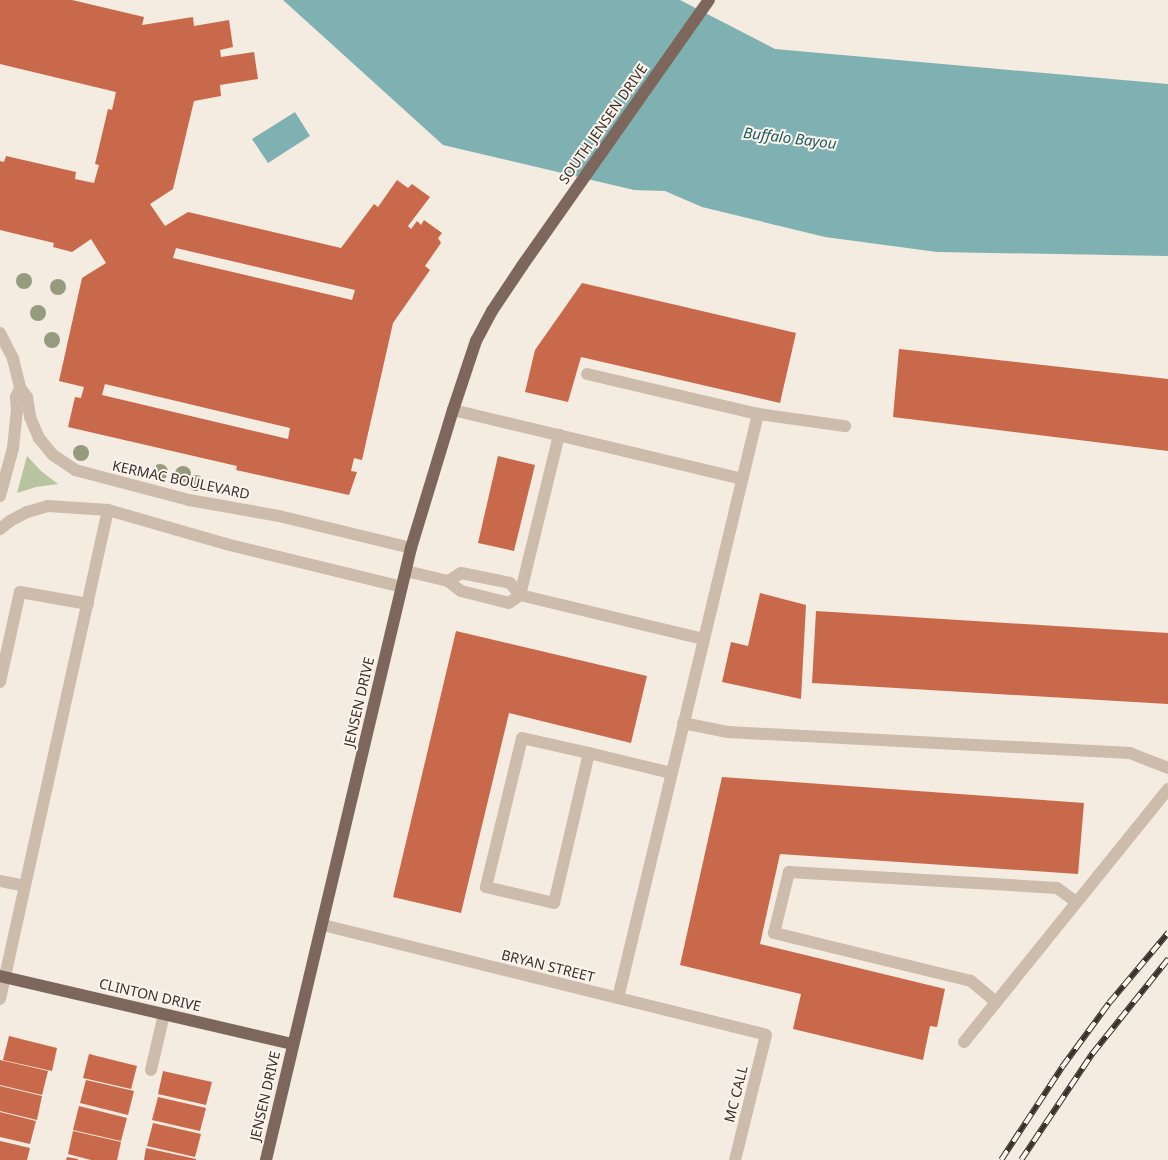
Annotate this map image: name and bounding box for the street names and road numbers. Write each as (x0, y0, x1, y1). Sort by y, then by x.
street label: SOUTH JENSEN DRIVE (555, 61, 651, 187)
street label: KERMAC BOULEVARD (111, 457, 251, 503)
street label: JENSEN DRIVE (340, 655, 378, 749)
street label: BRYAN STREET (500, 946, 596, 986)
street label: CLINTON DRIVE (97, 975, 203, 1015)
street label: JENSEN DRIVE (246, 1049, 284, 1143)
street label: MC CALL (721, 1064, 751, 1124)

